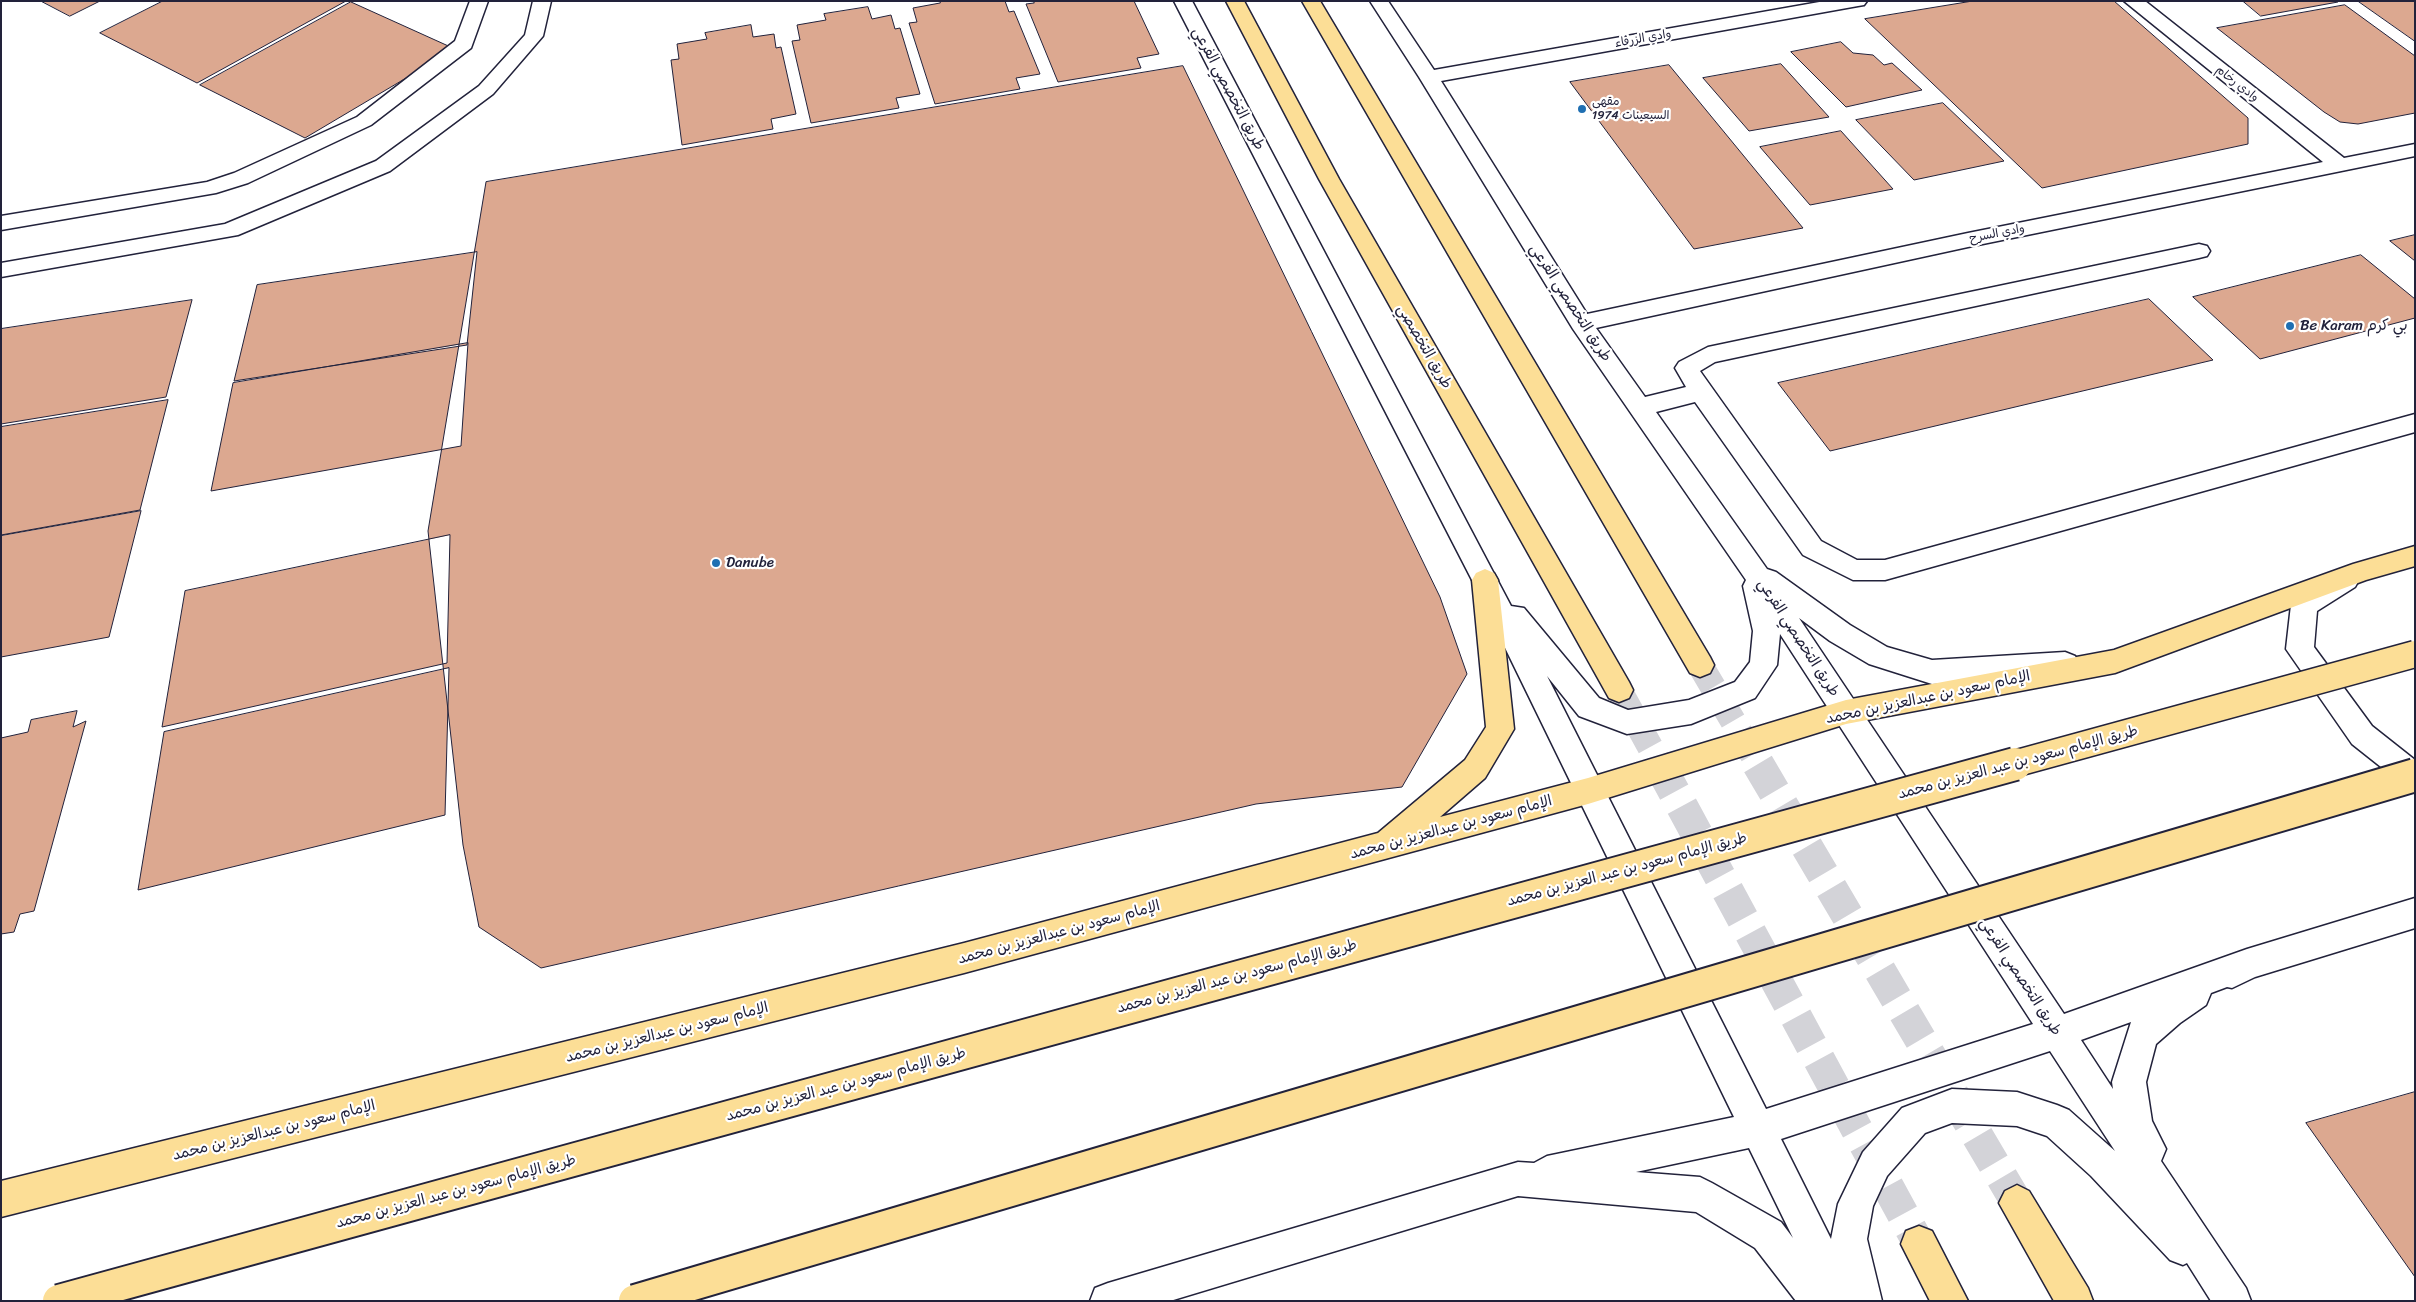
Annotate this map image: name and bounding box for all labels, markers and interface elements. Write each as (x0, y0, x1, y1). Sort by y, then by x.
street label: طريق التخصصي الفرعي (1188, 24, 1268, 154)
street label: وادي الزرقاء (1614, 27, 1672, 51)
street label: وادي رخام (2213, 63, 2261, 105)
place label: مقهى السيعينات 1974 (1592, 95, 1669, 123)
marker: مقهى السيعينات 1974 (1576, 103, 1588, 115)
street label: وادي السرح (1968, 222, 2026, 246)
street label: طريق التخصصي الفرعي (1525, 241, 1615, 365)
street label: طريق التخصصي (1393, 302, 1455, 392)
place label: Be Karam بي كرم (2300, 317, 2408, 335)
marker: Be Karam بي كرم (2284, 320, 2296, 332)
place label: Danube (726, 554, 774, 572)
marker: Danube (710, 557, 722, 569)
street label: طريق التخصصي الفرعي (1753, 576, 1843, 700)
street label: الإمام سعود بن عبدالعزيز بن محمد (1824, 668, 2032, 728)
street label: طريق الإمام سعود بن عبد العزيز بن محمد (1896, 722, 2140, 804)
street label: الإمام سعود بن عبدالعزيز بن محمد (1348, 792, 1554, 864)
street label: طريق الإمام سعود بن عبد العزيز بن محمد (1505, 829, 1749, 911)
street label: الإمام سعود بن عبدالعزيز بن محمد (956, 897, 1162, 969)
street label: طريق التخصصي الفرعي (1975, 915, 2065, 1039)
street label: طريق الإمام سعود بن عبد العزيز بن محمد (1115, 936, 1359, 1018)
street label: الإمام سعود بن عبدالعزيز بن محمد (564, 999, 770, 1067)
street label: طريق الإمام سعود بن عبد العزيز بن محمد (724, 1044, 968, 1126)
street label: الإمام سعود بن عبدالعزيز بن محمد (171, 1097, 377, 1165)
street label: طريق الإمام سعود بن عبد العزيز بن محمد (334, 1151, 578, 1233)

